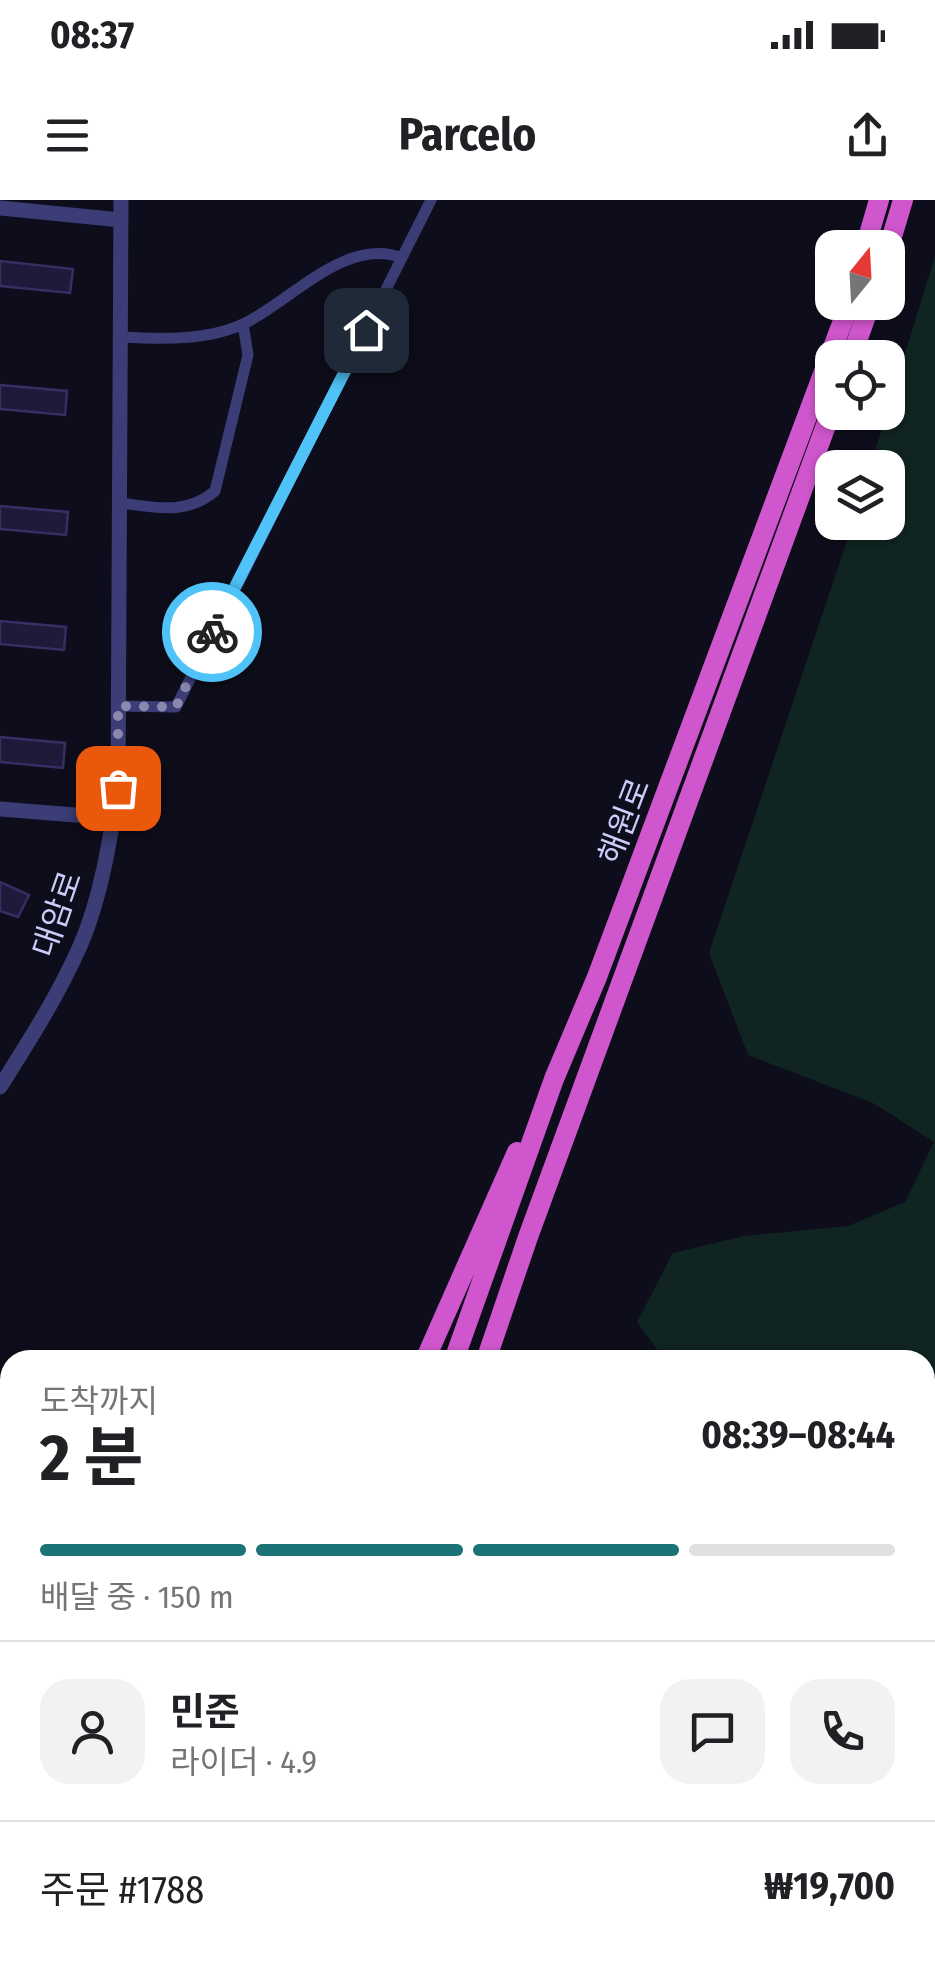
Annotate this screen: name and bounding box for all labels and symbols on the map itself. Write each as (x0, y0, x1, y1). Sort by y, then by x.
north arrow (815, 230, 905, 320)
pin (324, 288, 409, 373)
courier (162, 582, 262, 682)
pin (76, 746, 161, 831)
street label: 해원로 (590, 773, 658, 869)
street label: 대암로 (25, 866, 89, 962)

